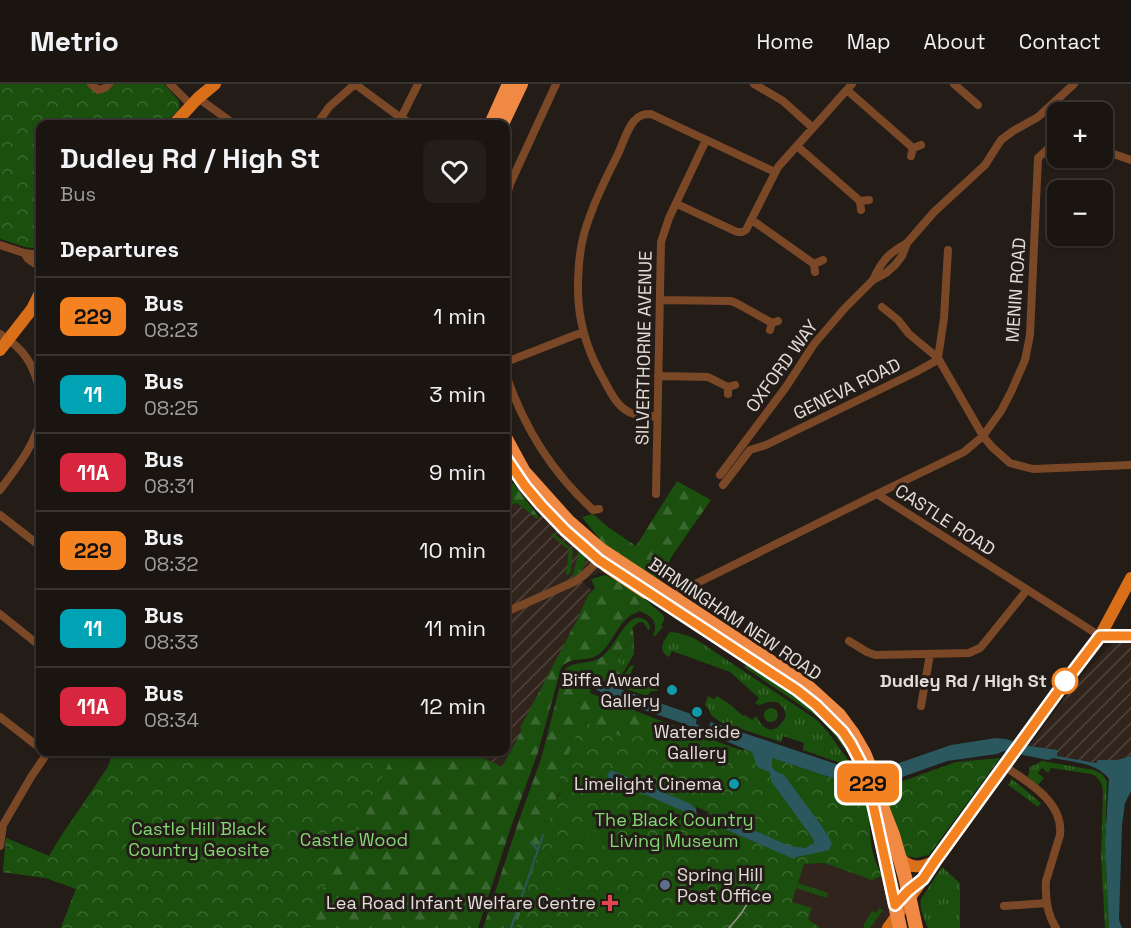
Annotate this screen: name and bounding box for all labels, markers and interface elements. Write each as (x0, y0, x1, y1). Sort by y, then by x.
text: Metrio (30, 23, 119, 59)
text: Home (756, 28, 814, 55)
text: Map (847, 28, 891, 55)
text: About (924, 28, 986, 55)
text: Contact (1019, 28, 1101, 55)
map controls (1047, 102, 1113, 246)
button: + (1047, 102, 1113, 168)
text: Dudley Rd / High St (60, 140, 320, 176)
button: heart (423, 140, 486, 203)
button: − (1047, 180, 1113, 246)
text: Bus (60, 181, 96, 207)
text: Departures (60, 235, 179, 263)
street label: MENIN ROAD (1000, 237, 1031, 343)
street label: SILVERTHORNE AVENUE (630, 251, 657, 445)
text: Bus (144, 289, 184, 317)
text: 1 min (433, 302, 486, 330)
text: 229 (74, 303, 112, 330)
street label: OXFORD WAY (740, 315, 823, 416)
text: 08:23 (144, 317, 198, 343)
street label: GENEVA ROAD (789, 353, 904, 424)
text: Bus (144, 367, 184, 395)
text: 3 min (429, 380, 486, 408)
text: 11 (84, 381, 102, 408)
text: 08:25 (144, 395, 198, 421)
text: Bus (144, 445, 184, 473)
text: 9 min (429, 458, 486, 486)
text: 11A (77, 459, 109, 486)
text: 08:31 (144, 473, 195, 499)
street label: CASTLE ROAD (891, 479, 1000, 561)
text: Bus (144, 523, 184, 551)
text: 10 min (419, 536, 486, 564)
text: 229 (74, 537, 112, 564)
text: 08:32 (144, 551, 198, 577)
street label: BIRMINGHAM NEW ROAD (644, 552, 826, 685)
text: Bus (144, 601, 184, 629)
text: 11 min (424, 614, 486, 642)
text: 11 (84, 615, 102, 642)
text: 08:33 (144, 629, 199, 655)
place label: Biffa Award Gallery (562, 668, 660, 712)
marker: Dudley Rd / High St (1052, 668, 1078, 694)
place label: Dudley Rd / High St (880, 669, 1047, 692)
text: Bus (144, 679, 184, 707)
marker: Biffa Award Gallery (665, 683, 679, 697)
text: 12 min (420, 692, 486, 720)
text: 11A (77, 693, 109, 720)
marker: Waterside Gallery (690, 705, 704, 719)
text: 08:34 (144, 707, 199, 733)
place label: Waterside Gallery (654, 720, 740, 764)
line badge: 229 (834, 764, 902, 802)
text: 229 (849, 770, 887, 797)
place label: Limelight Cinema (574, 772, 722, 795)
marker: Limelight Cinema (727, 777, 741, 791)
park label: The Black Country Living Museum (595, 808, 753, 852)
park label: Castle Hill Black Country Geosite (128, 817, 270, 861)
park label: Castle Wood (300, 828, 408, 851)
place label: Spring Hill Post Office (677, 863, 772, 907)
marker: Spring Hill Post Office (658, 878, 672, 892)
place label: Lea Road Infant Welfare Centre (326, 891, 596, 914)
marker: Lea Road Infant Welfare Centre (601, 894, 619, 912)

